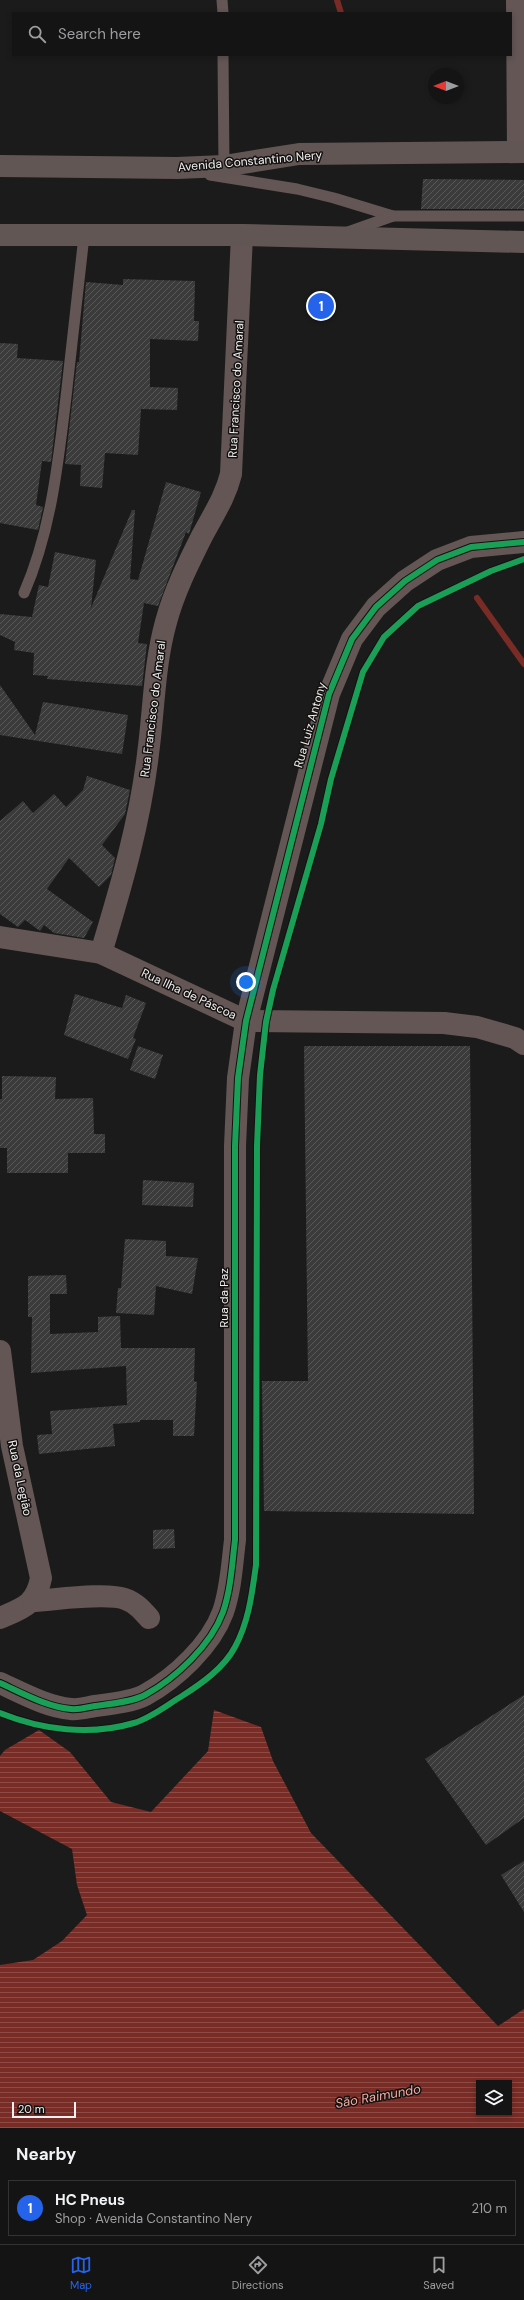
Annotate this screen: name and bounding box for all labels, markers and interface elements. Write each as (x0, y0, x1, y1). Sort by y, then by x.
search box (12, 12, 512, 56)
icon: search (26, 23, 48, 45)
text: Search here (58, 24, 141, 44)
north arrow (428, 68, 464, 104)
street label: Avenida Constantino Nery (177, 147, 323, 175)
pin: 1 (308, 291, 334, 321)
street label: Rua Francisco do Amaral (224, 320, 248, 458)
street label: Rua Francisco do Amaral (137, 640, 169, 778)
street label: Rua Luiz Antony (290, 680, 330, 770)
street label: Rua Ilha de Páscoa (139, 965, 239, 1023)
your location (236, 972, 256, 992)
street label: Rua da Paz (216, 1268, 232, 1328)
street label: Rua da Legião (4, 1439, 36, 1517)
water label: São Raimundo (334, 2080, 422, 2112)
map controls (476, 2080, 512, 2116)
button: layers (476, 2080, 512, 2116)
scale bar (12, 2100, 76, 2119)
text: 20 m (18, 2102, 44, 2116)
text: Nearby (16, 2143, 76, 2165)
text: HC Pneus (55, 2190, 125, 2210)
text: 1 (28, 2200, 32, 2217)
text: 210 m (472, 2200, 507, 2217)
text: Shop · Avenida Constantino Nery (55, 2210, 252, 2227)
tab: Map (70, 2254, 92, 2292)
tab: Directions (232, 2254, 284, 2292)
tab: Saved (423, 2254, 454, 2292)

